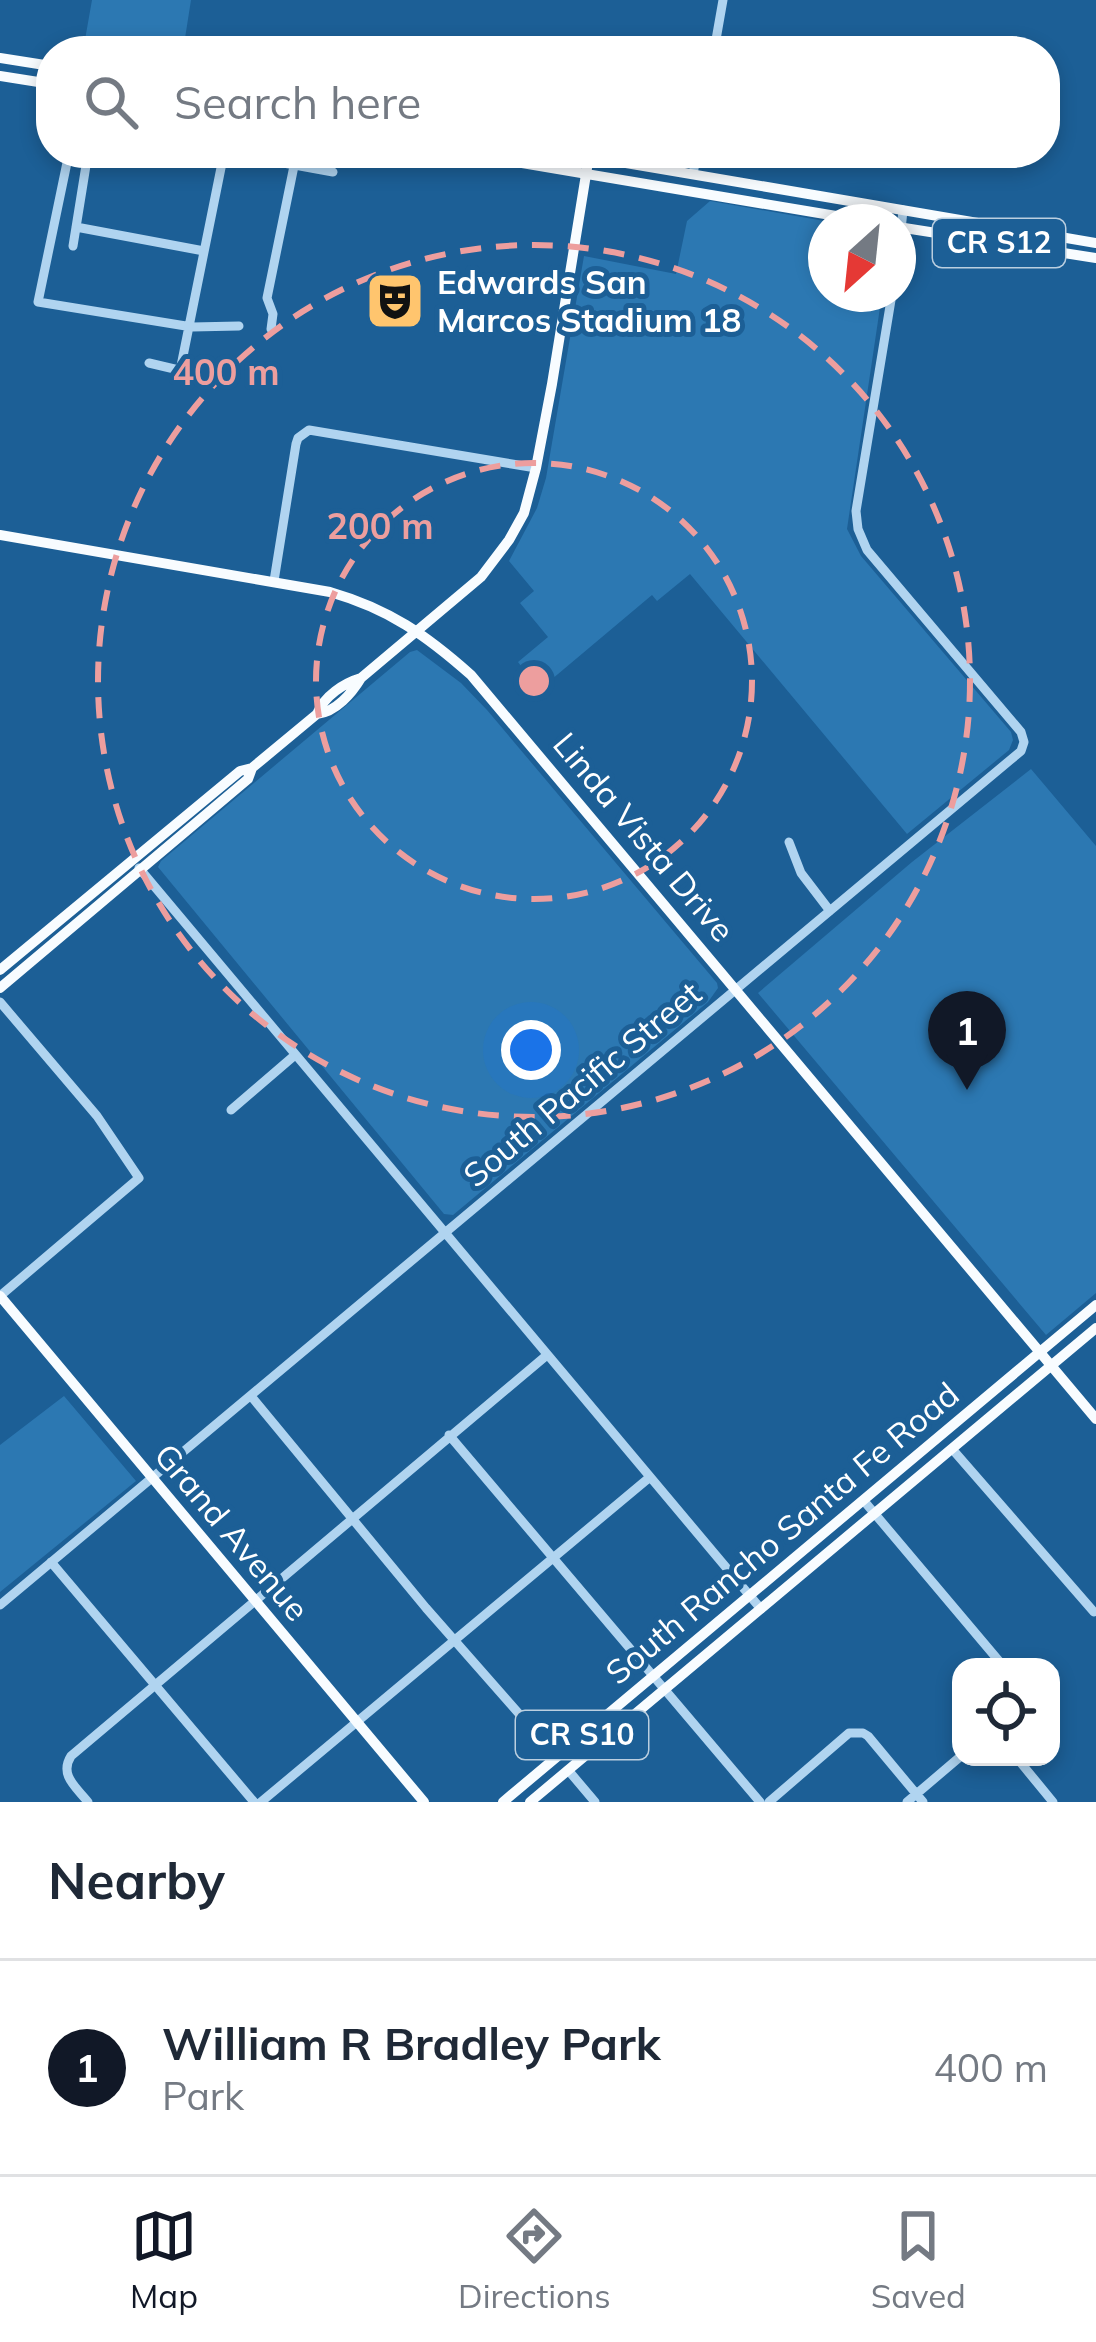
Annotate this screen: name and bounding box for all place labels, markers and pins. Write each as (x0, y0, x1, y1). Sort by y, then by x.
place label: Edwards San Marcos Stadium 18 (437, 261, 741, 340)
theatre icon: Edwards San Marcos Stadium 18 (364, 270, 426, 332)
centre of rings (513, 660, 555, 702)
pin: 1 (928, 991, 1006, 1090)

